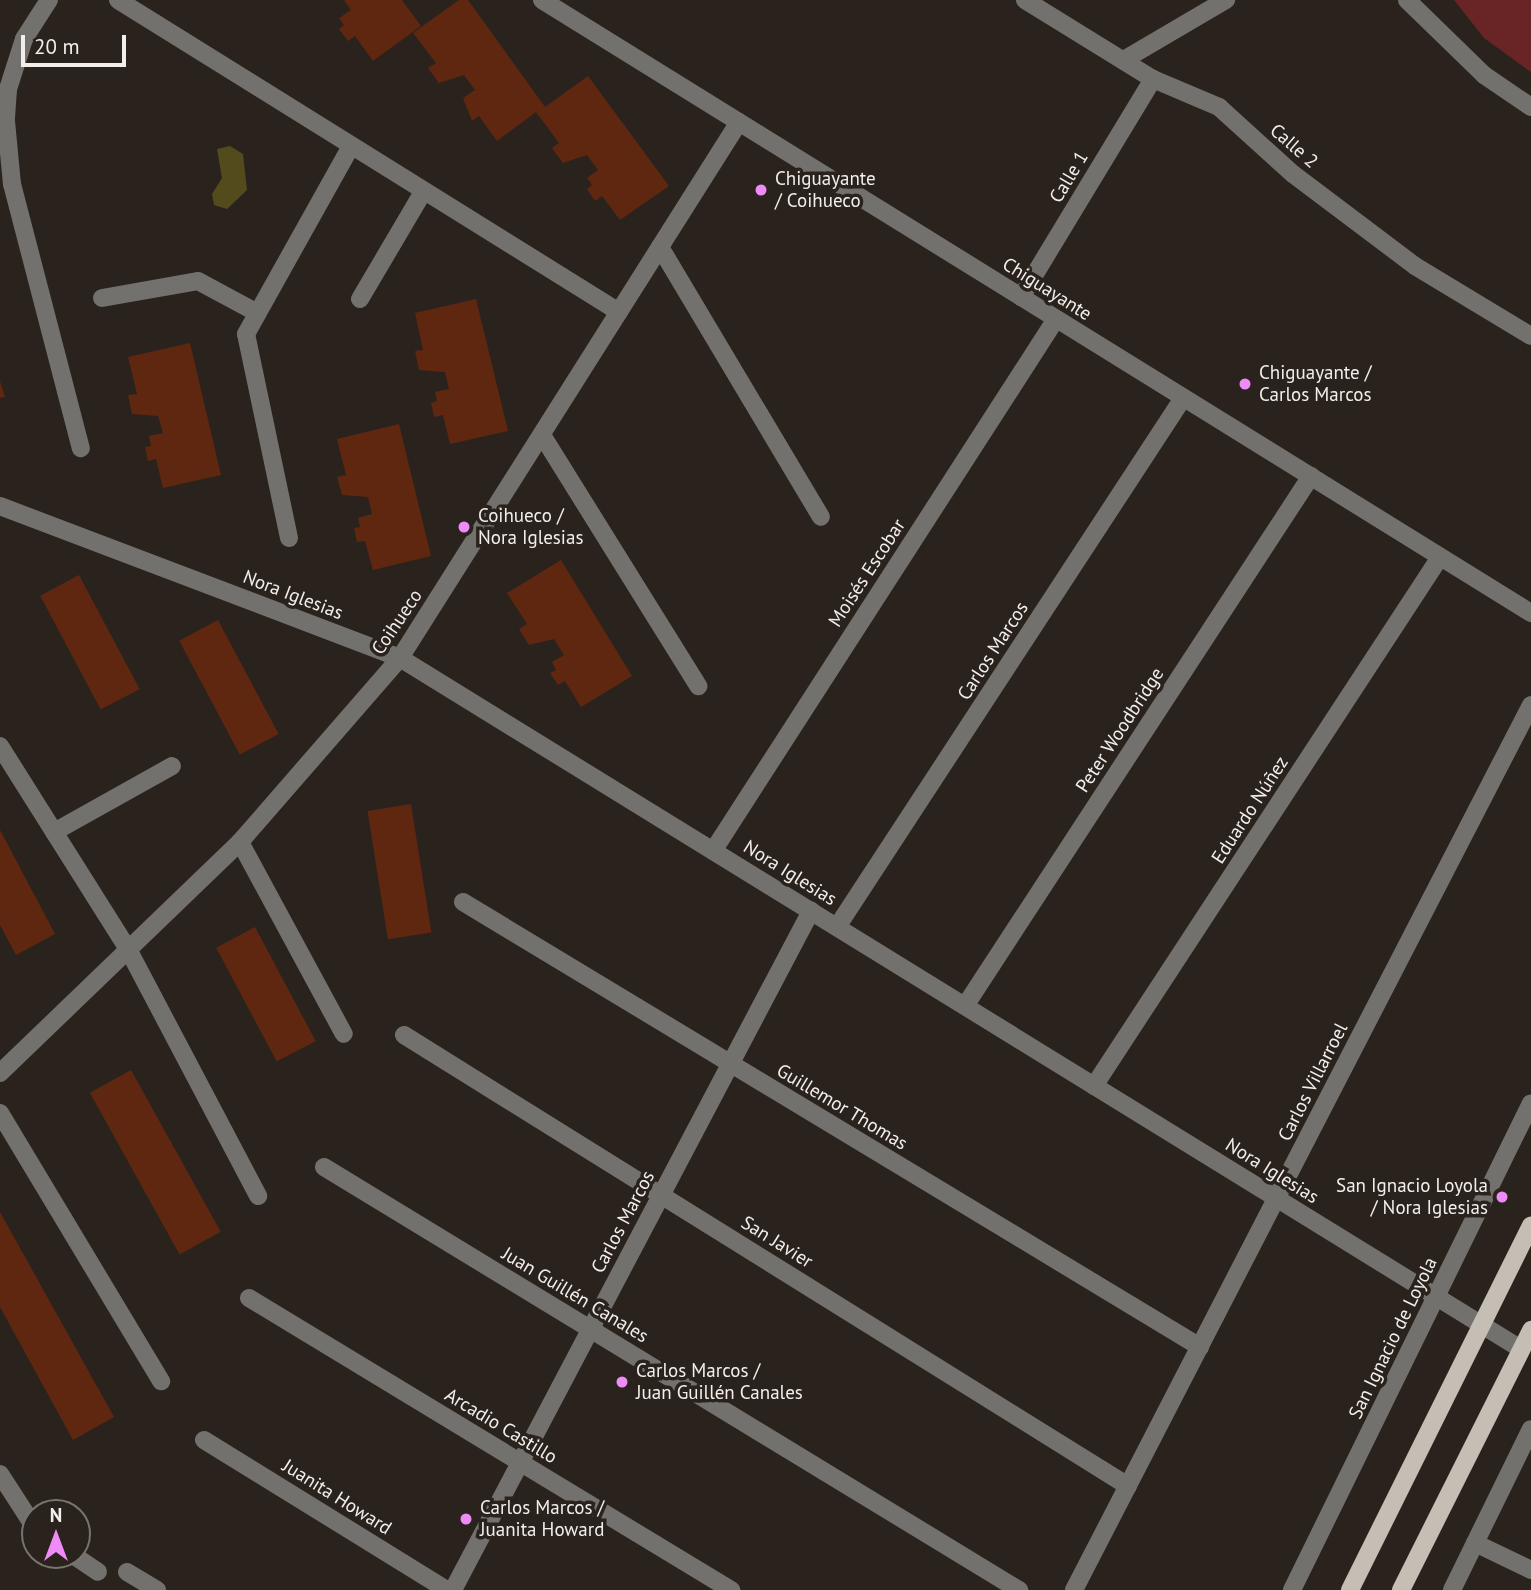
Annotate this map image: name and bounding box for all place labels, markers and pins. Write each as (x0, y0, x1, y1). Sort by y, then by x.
place label: Chiguayante / Coihueco (775, 168, 876, 212)
marker: Chiguayante / Coihueco (753, 182, 769, 198)
place label: Chiguayante / Carlos Marcos (1259, 362, 1372, 406)
marker: Chiguayante / Carlos Marcos (1237, 376, 1253, 392)
place label: Coihueco / Nora Iglesias (478, 505, 583, 549)
marker: Coihueco / Nora Iglesias (456, 519, 472, 535)
place label: San Ignacio Loyola / Nora Iglesias (1336, 1175, 1488, 1219)
marker: San Ignacio Loyola / Nora Iglesias (1494, 1189, 1510, 1205)
place label: Carlos Marcos / Juan Guillén Canales (636, 1360, 803, 1404)
marker: Carlos Marcos / Juan Guillén Canales (614, 1374, 630, 1390)
place label: Carlos Marcos / Juanita Howard (480, 1497, 604, 1541)
marker: Carlos Marcos / Juanita Howard (458, 1511, 474, 1527)

